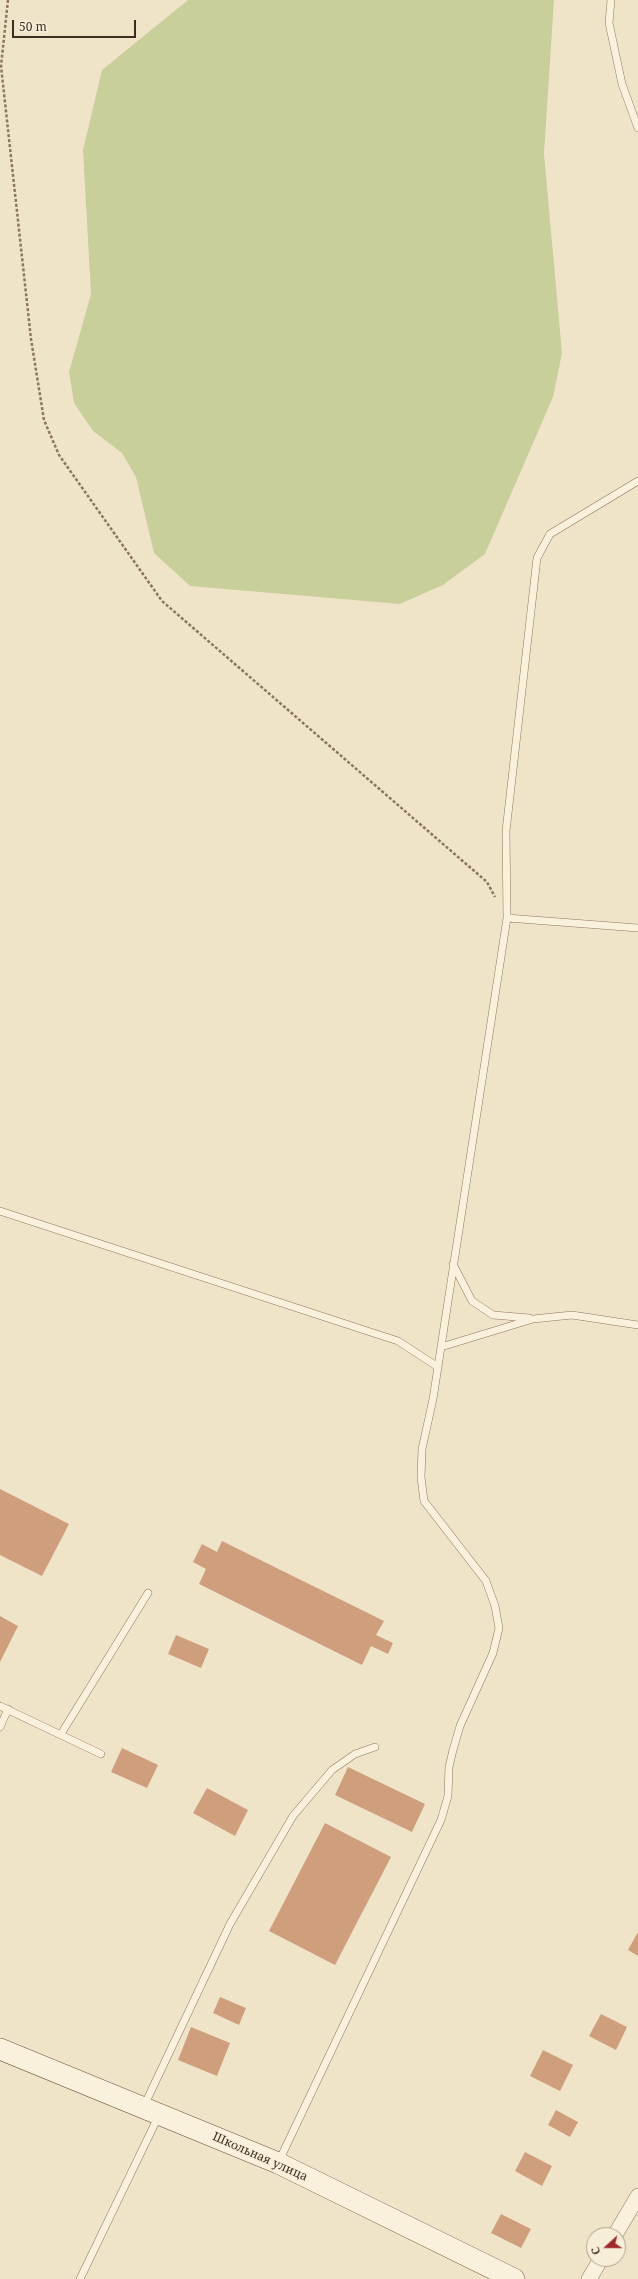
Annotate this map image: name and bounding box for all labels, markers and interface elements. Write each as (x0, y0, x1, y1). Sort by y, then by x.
scale bar (14, 12, 138, 38)
text: 50 m (19, 18, 47, 35)
street label: Школьная улица (210, 2130, 310, 2184)
north arrow (586, 2227, 626, 2267)
text: С (587, 2245, 604, 2257)

